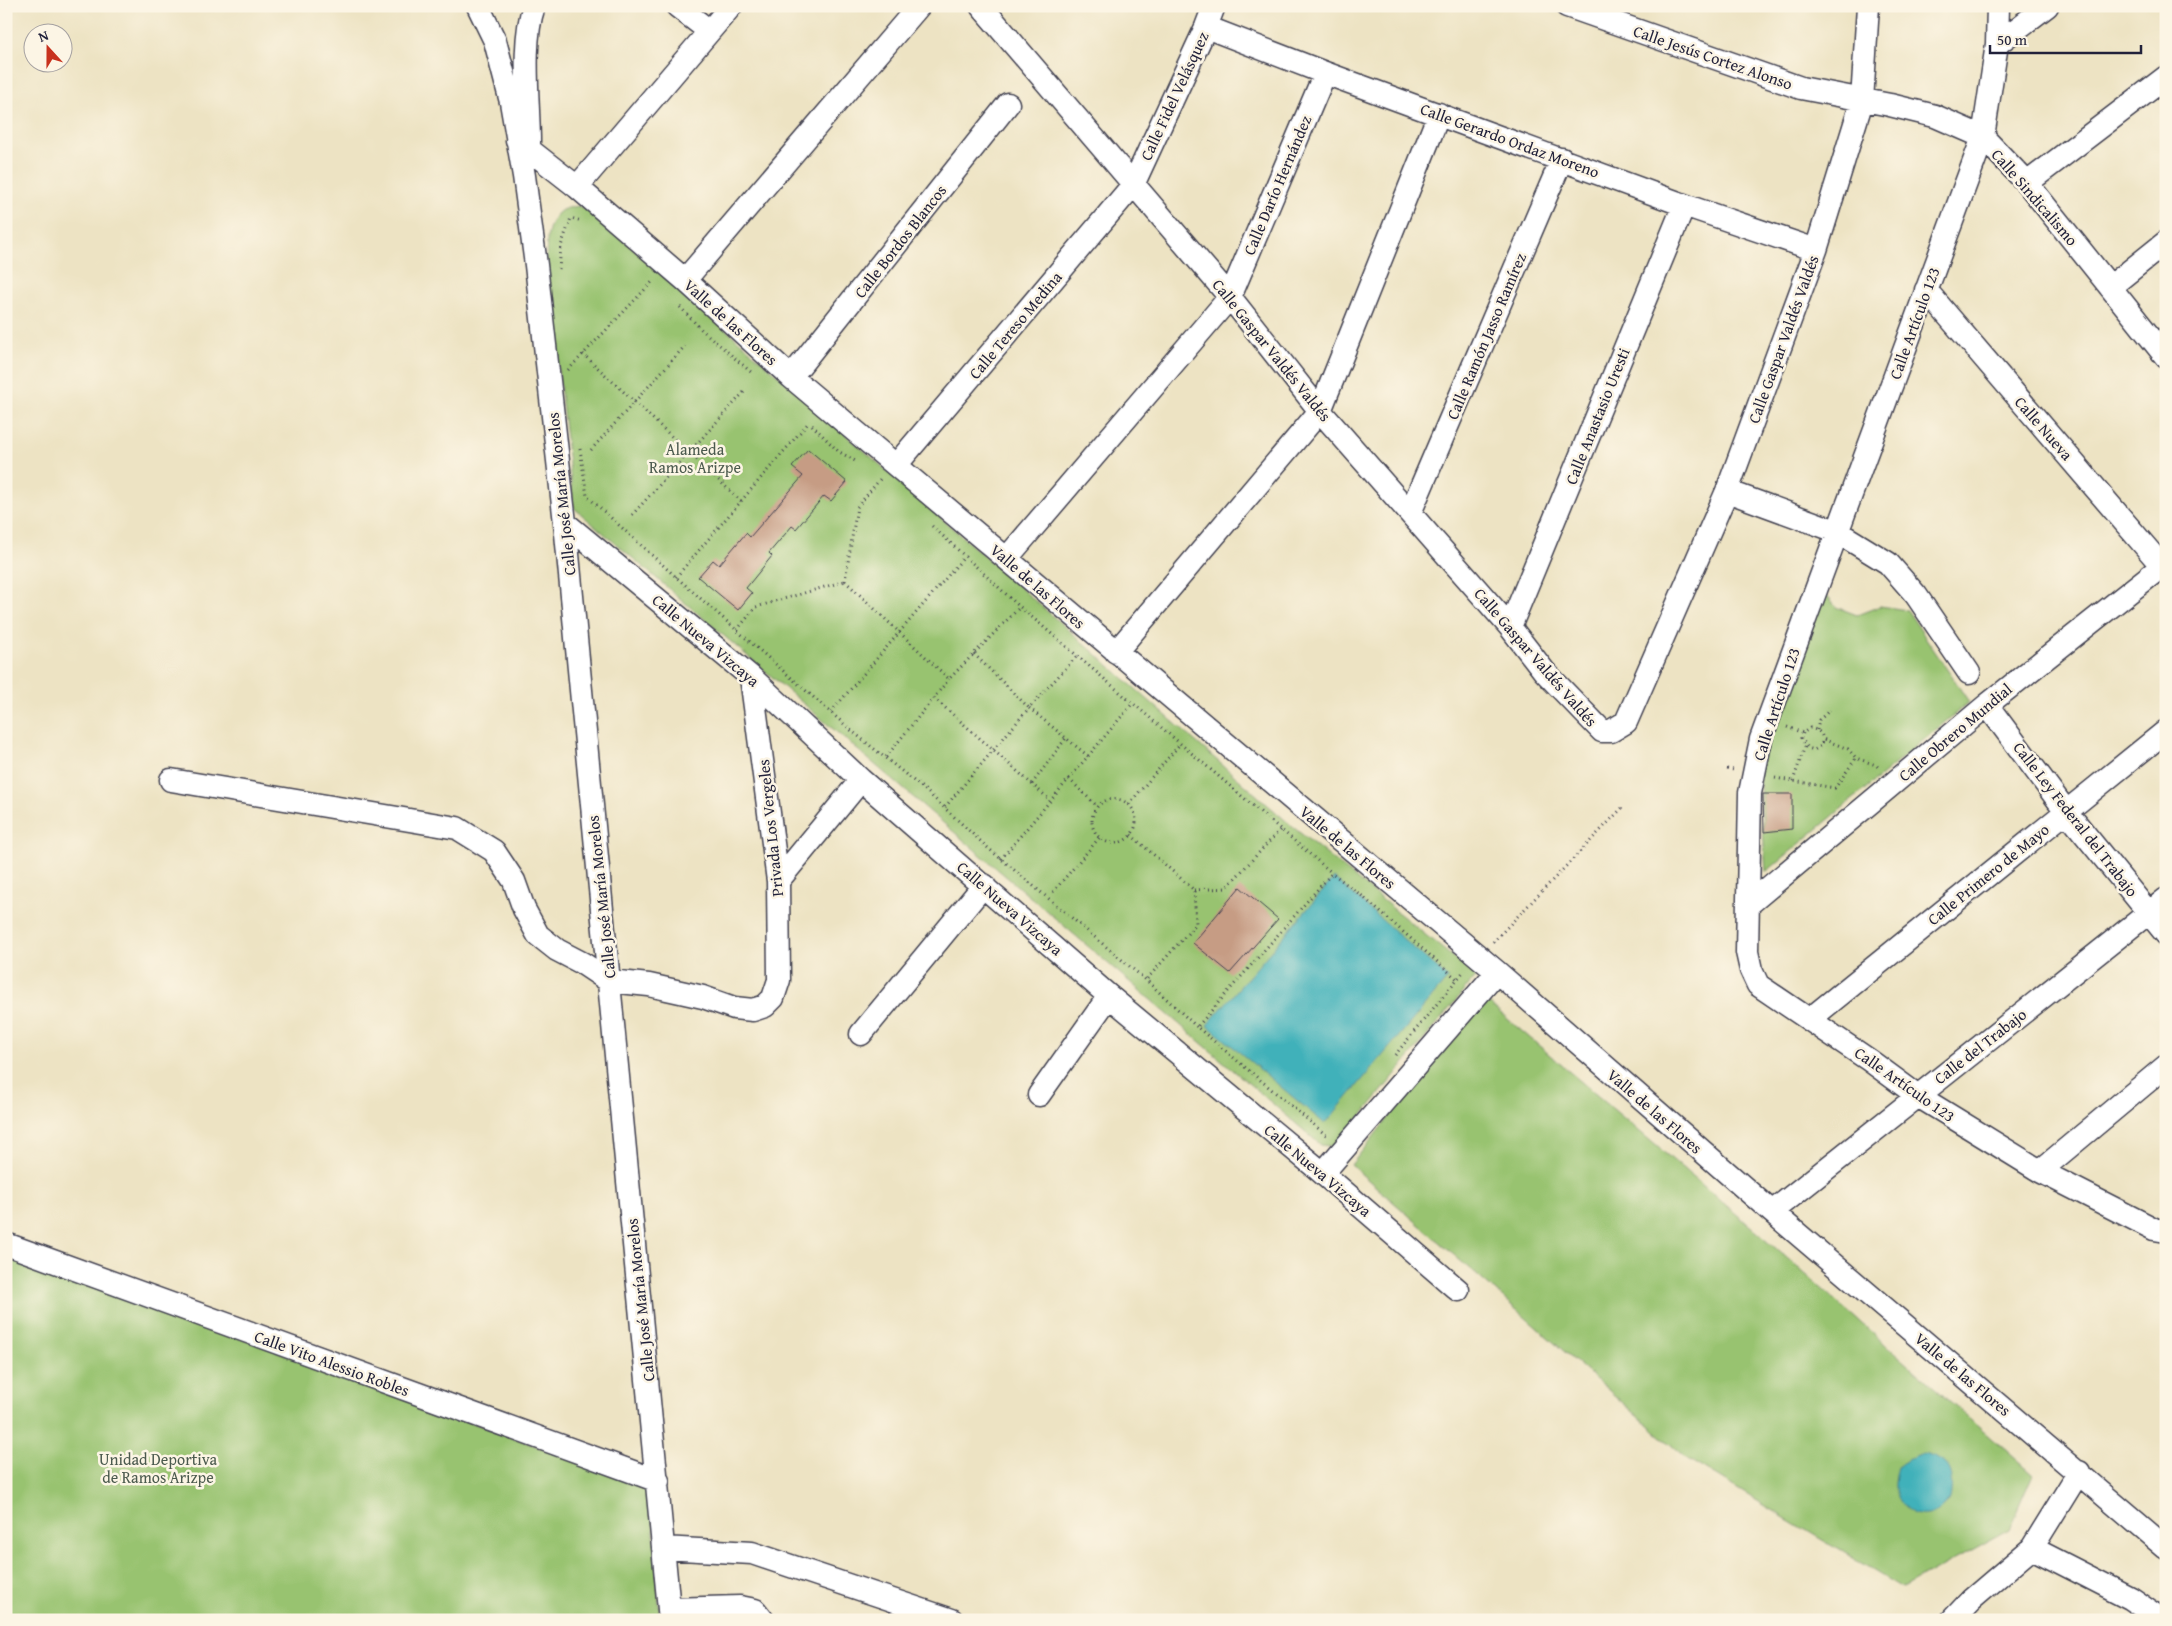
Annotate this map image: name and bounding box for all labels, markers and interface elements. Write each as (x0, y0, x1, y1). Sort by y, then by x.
street label: Calle Jesús Cortez Alonso (1630, 19, 1796, 95)
north arrow (22, 22, 72, 72)
scale bar (1990, 22, 2141, 54)
text: N (35, 25, 52, 47)
street label: Calle Fidel Velásquez (1134, 28, 1214, 164)
text: 50 m (1997, 29, 2028, 50)
street label: Calle Gerardo Ordaz Moreno (1417, 96, 1603, 184)
street label: Calle Darío Hernández (1237, 111, 1317, 259)
street label: Calle Sindicalismo (1986, 143, 2084, 251)
street label: Calle Bordos Blancos (848, 179, 952, 303)
street label: Calle Ramón Jasso Ramírez (1440, 249, 1532, 423)
street label: Calle Gaspar Valdés Valdés (1741, 252, 1825, 426)
street label: Calle Artículo 123 (1883, 264, 1945, 382)
street label: Calle Tereso Medina (963, 266, 1068, 384)
street label: Valle de las Flores (679, 273, 783, 371)
street label: Calle Gaspar Valdés Valdés (1207, 274, 1337, 426)
street label: Calle Anastasio Uresti (1559, 344, 1636, 488)
street label: Calle Nueva (2009, 391, 2079, 466)
street label: Calle José María Morelos (541, 411, 581, 577)
park label: Alameda Ramos Arizpe (649, 437, 741, 479)
street label: Valle de las Flores (985, 538, 1091, 634)
street label: Calle Gaspar Valdés Valdés (1469, 582, 1603, 732)
street label: Calle Nueva Vizcaya (647, 588, 765, 692)
street label: Calle Artículo 123 (1746, 644, 1806, 764)
street label: Calle Obrero Mundial (1893, 677, 2017, 787)
street label: Calle Ley Federal del Trabajo (2008, 736, 2144, 902)
street label: Privada Los Vergeles (751, 758, 789, 898)
street label: Valle de las Flores (1295, 799, 1401, 895)
street label: Calle José María Morelos (581, 814, 621, 980)
street label: Calle Primero de Mayo (1922, 817, 2054, 931)
street label: Calle Nueva Vizcaya (952, 855, 1069, 961)
street label: Calle del Trabajo (1929, 1002, 2031, 1090)
street label: Calle Artículo 123 (1850, 1040, 1960, 1128)
street label: Valle de las Flores (1602, 1063, 1708, 1159)
street label: Calle Nueva Vizcaya (1259, 1118, 1377, 1222)
street label: Calle José María Morelos (620, 1217, 660, 1383)
street label: Calle Vito Alessio Robles (251, 1324, 413, 1402)
street label: Valle de las Flores (1910, 1326, 2016, 1422)
park label: Unidad Deportiva de Ramos Arizpe (99, 1447, 218, 1489)

